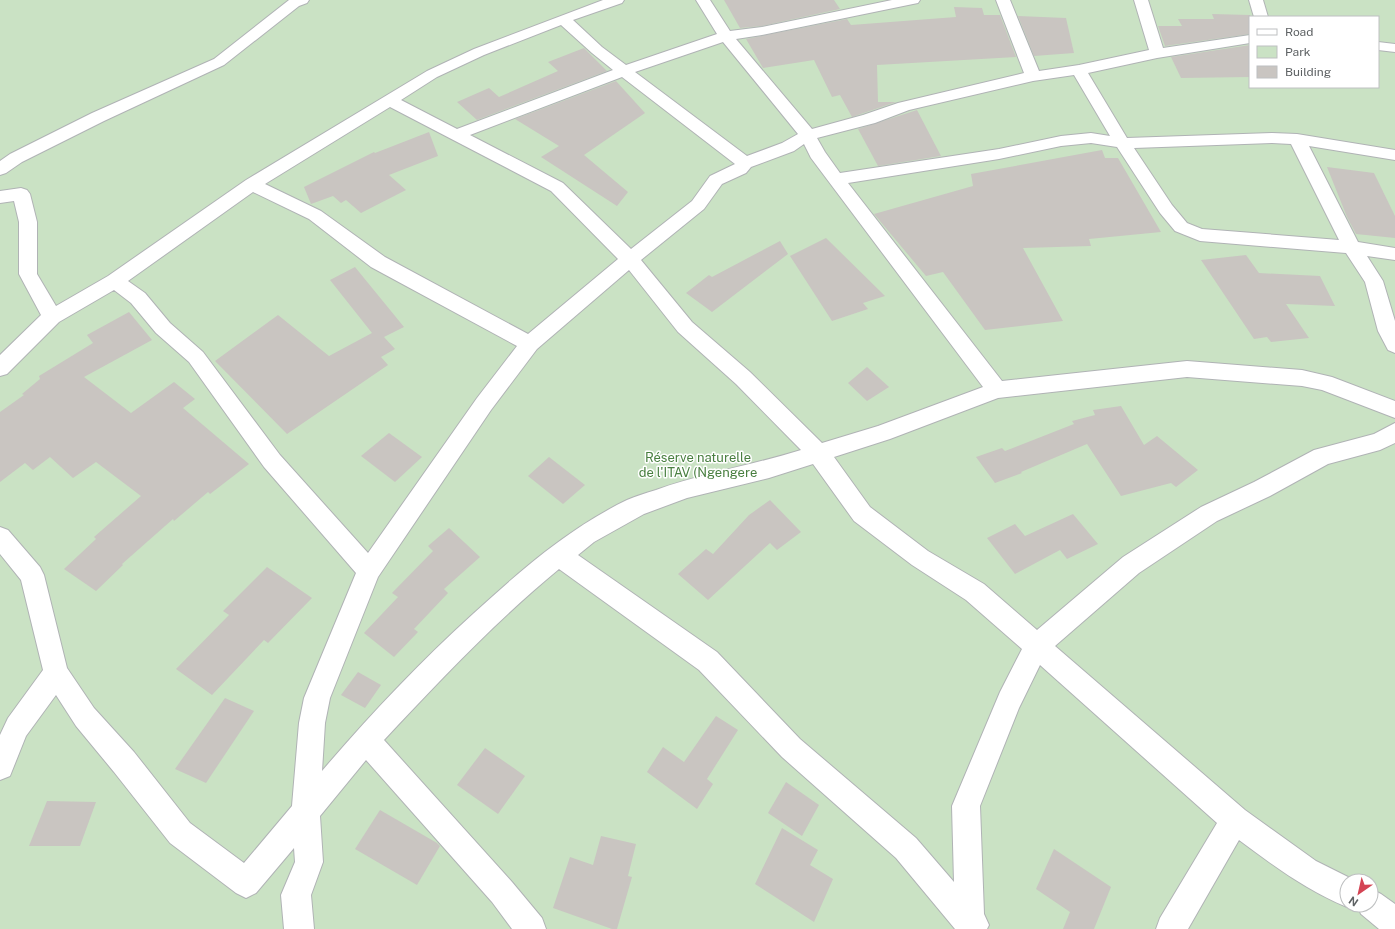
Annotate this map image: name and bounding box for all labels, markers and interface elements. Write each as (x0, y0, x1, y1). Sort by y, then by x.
legend (1249, 16, 1379, 88)
text: Road (1285, 25, 1313, 39)
text: Park (1285, 45, 1311, 59)
text: Building (1285, 65, 1331, 79)
park label: Réserve naturelle de l'ITAV (Ngengere (639, 450, 757, 480)
north arrow (1339, 873, 1379, 913)
text: N (1346, 894, 1360, 909)

